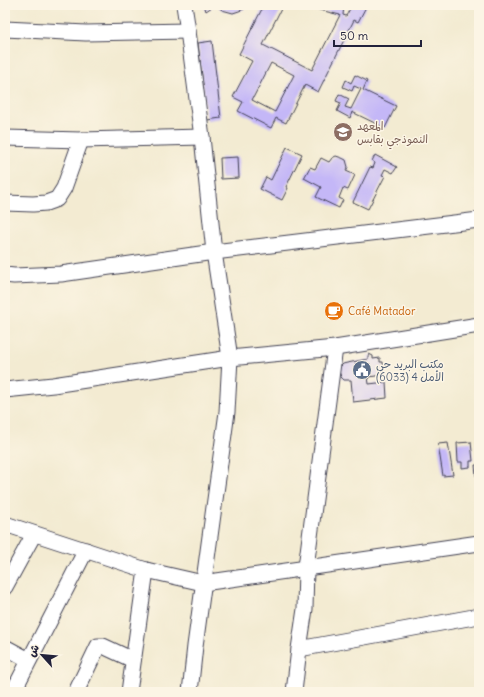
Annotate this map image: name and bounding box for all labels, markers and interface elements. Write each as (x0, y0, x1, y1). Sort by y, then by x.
scale bar (334, 22, 421, 48)
text: 50 m (340, 28, 369, 43)
place label: المعهد النموذجي بقابس (357, 119, 428, 150)
school or university icon: المعهد النموذجي بقابس (332, 121, 354, 143)
cafe icon: Café Matador (323, 300, 345, 322)
place label: Café Matador (348, 304, 416, 318)
place label: مكتب البريد حي الأمل 4 (6033) (376, 357, 444, 384)
public building icon: مكتب البريد حي الأمل 4 (6033) (351, 359, 373, 381)
north arrow (22, 635, 62, 675)
text: ش (24, 642, 42, 659)

